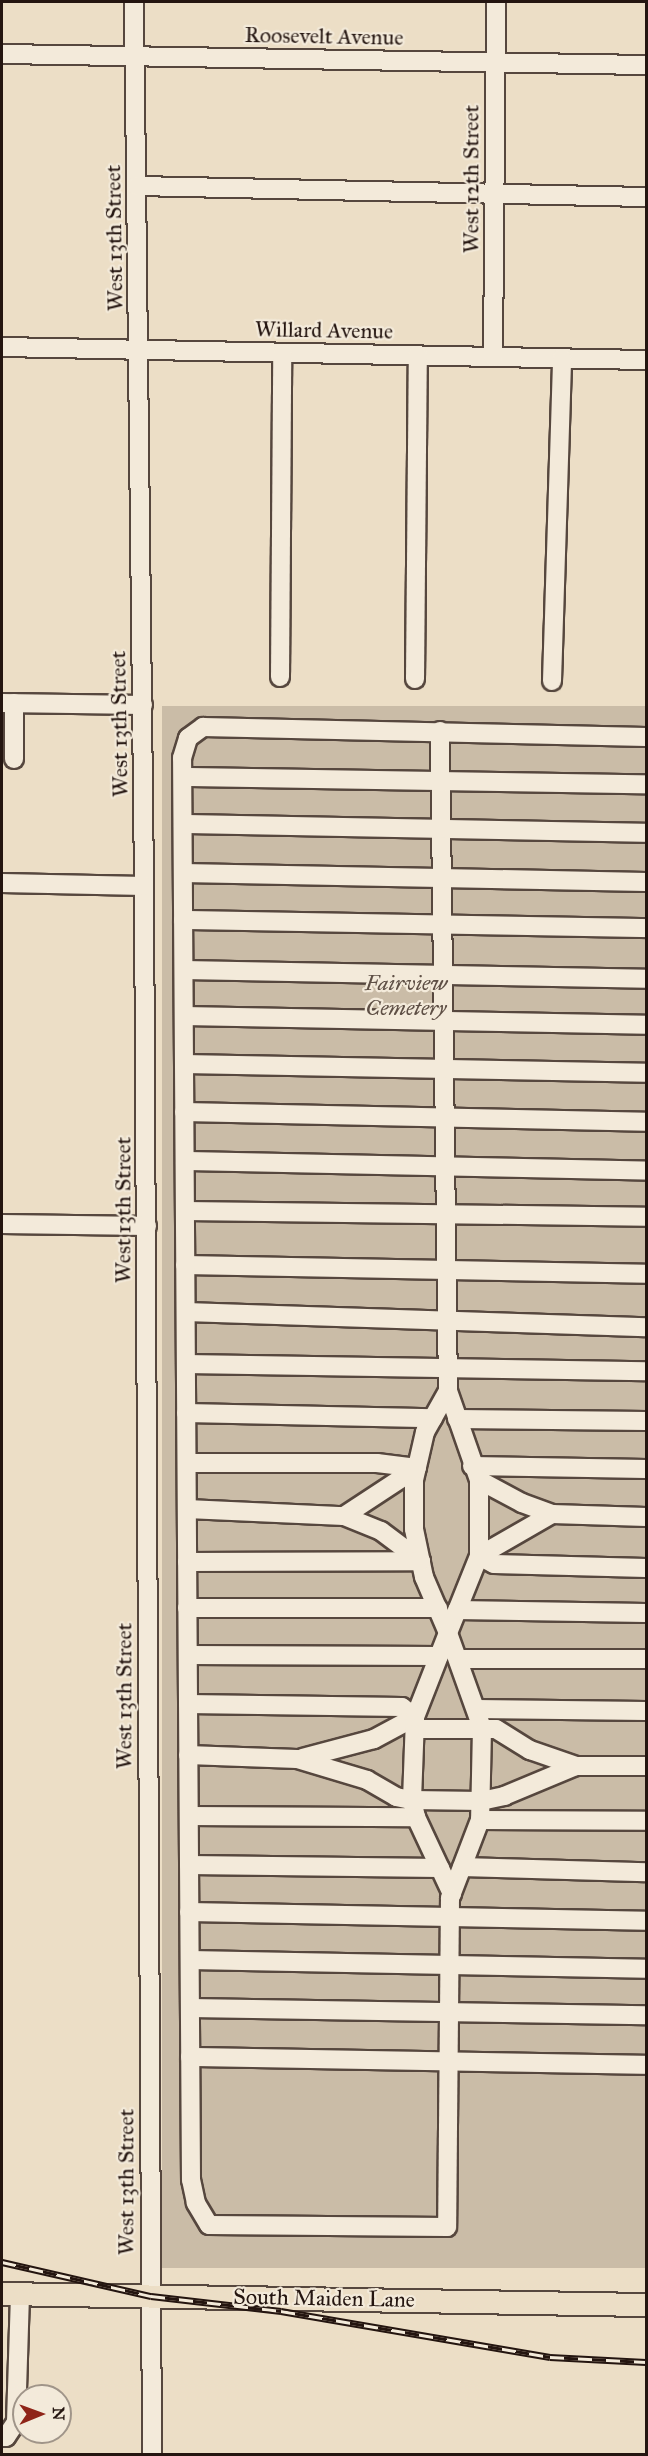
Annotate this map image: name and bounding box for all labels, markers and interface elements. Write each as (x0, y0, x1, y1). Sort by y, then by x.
street label: Roosevelt Avenue (244, 21, 404, 51)
street label: West 12th Street (458, 105, 484, 253)
street label: West 13th Street (100, 164, 128, 312)
street label: Willard Avenue (255, 316, 393, 344)
street label: West 13th Street (105, 650, 133, 798)
park label: Fairview Cemetery (365, 969, 447, 1020)
street label: West 13th Street (110, 1137, 136, 1283)
street label: West 13th Street (111, 1623, 137, 1769)
street label: West 13th Street (113, 2109, 139, 2255)
street label: South Maiden Lane (233, 2283, 415, 2313)
north arrow (12, 2384, 72, 2444)
text: N (49, 2407, 68, 2421)

